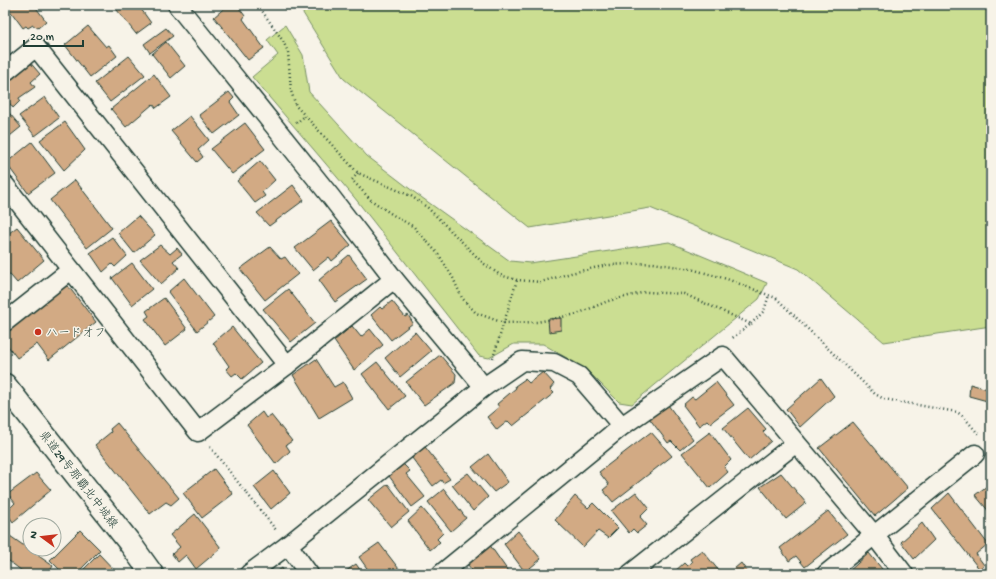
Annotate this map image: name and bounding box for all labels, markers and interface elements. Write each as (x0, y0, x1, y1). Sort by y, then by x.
scale bar (24, 22, 83, 48)
text: 20 m (30, 31, 55, 45)
marker: ハードオフ (33, 327, 43, 337)
place label: ハードオフ (46, 327, 106, 341)
street label: 県道29号那覇北中城線 (35, 428, 121, 532)
north arrow (22, 517, 62, 557)
text: N (28, 530, 41, 540)

